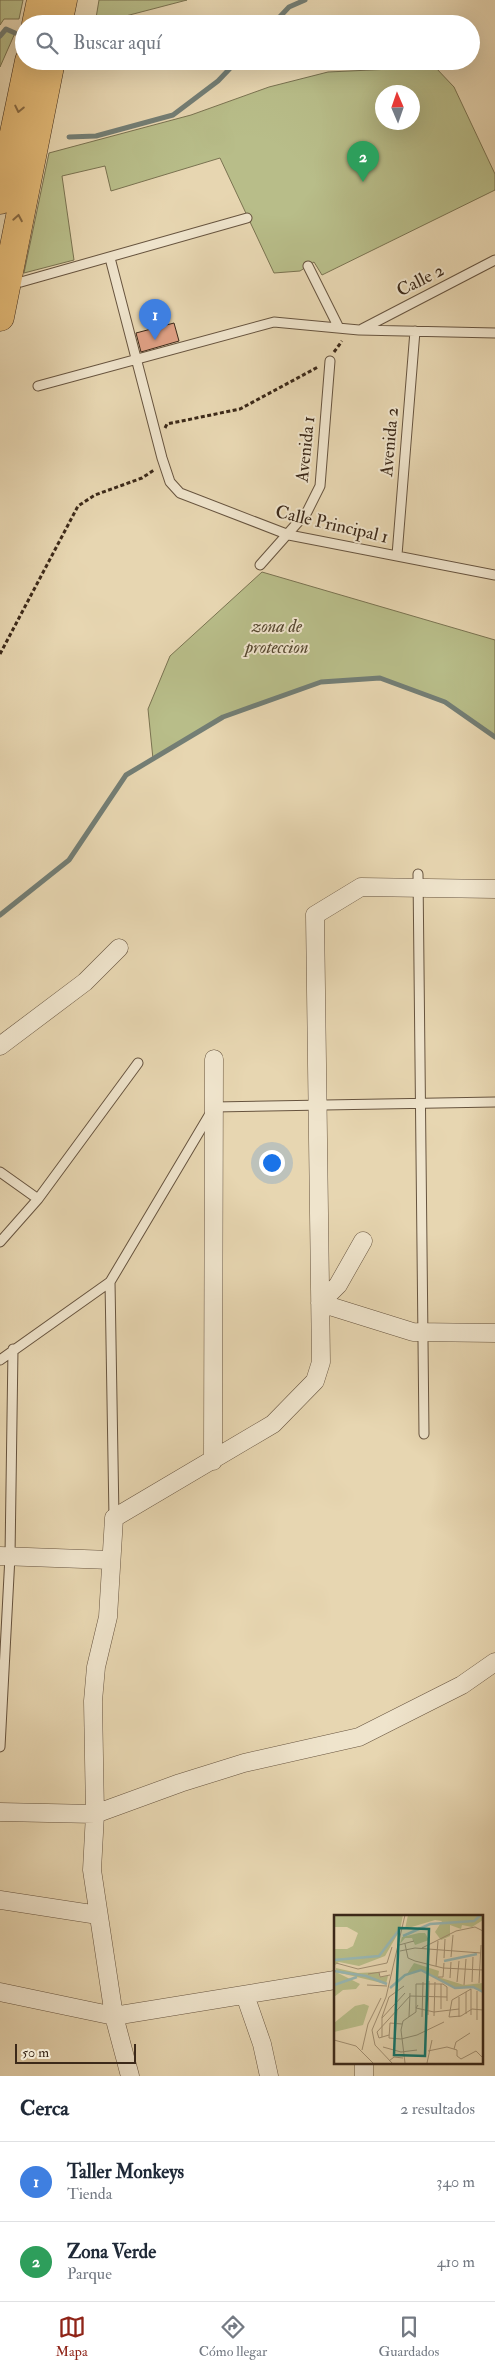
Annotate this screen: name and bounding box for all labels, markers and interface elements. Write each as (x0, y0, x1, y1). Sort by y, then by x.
search box (15, 15, 480, 70)
icon: search (33, 29, 61, 57)
text: Buscar aquí (73, 31, 161, 55)
north arrow (375, 85, 420, 130)
one-way arrow (14, 105, 24, 113)
pin: 2 (347, 141, 379, 182)
one-way arrow (13, 213, 23, 222)
street label: Calle 2 (393, 259, 448, 302)
pin: 1 (139, 299, 171, 340)
street label: Avenida 2 (375, 407, 404, 479)
street label: Avenida 1 (290, 415, 320, 484)
street label: Calle Principal 1 (273, 500, 391, 549)
park label: zona de proteccion (243, 615, 308, 659)
your location (259, 1150, 285, 1176)
inset map (334, 1915, 482, 2064)
scale bar (15, 2041, 136, 2064)
text: 50 m (22, 2044, 49, 2061)
text: Cerca (20, 2095, 69, 2122)
text: 2 resultados (400, 2099, 475, 2119)
text: Taller Monkeys (67, 2160, 184, 2184)
text: 1 (33, 2172, 39, 2192)
text: 340 m (436, 2172, 475, 2192)
text: Tienda (67, 2184, 112, 2204)
text: Zona Verde (67, 2240, 156, 2264)
text: 2 (32, 2252, 40, 2272)
text: 410 m (437, 2252, 475, 2272)
text: Parque (67, 2264, 112, 2284)
tab: Mapa (56, 2313, 88, 2360)
tab: Cómo llegar (199, 2313, 267, 2360)
tab: Guardados (378, 2313, 439, 2360)

